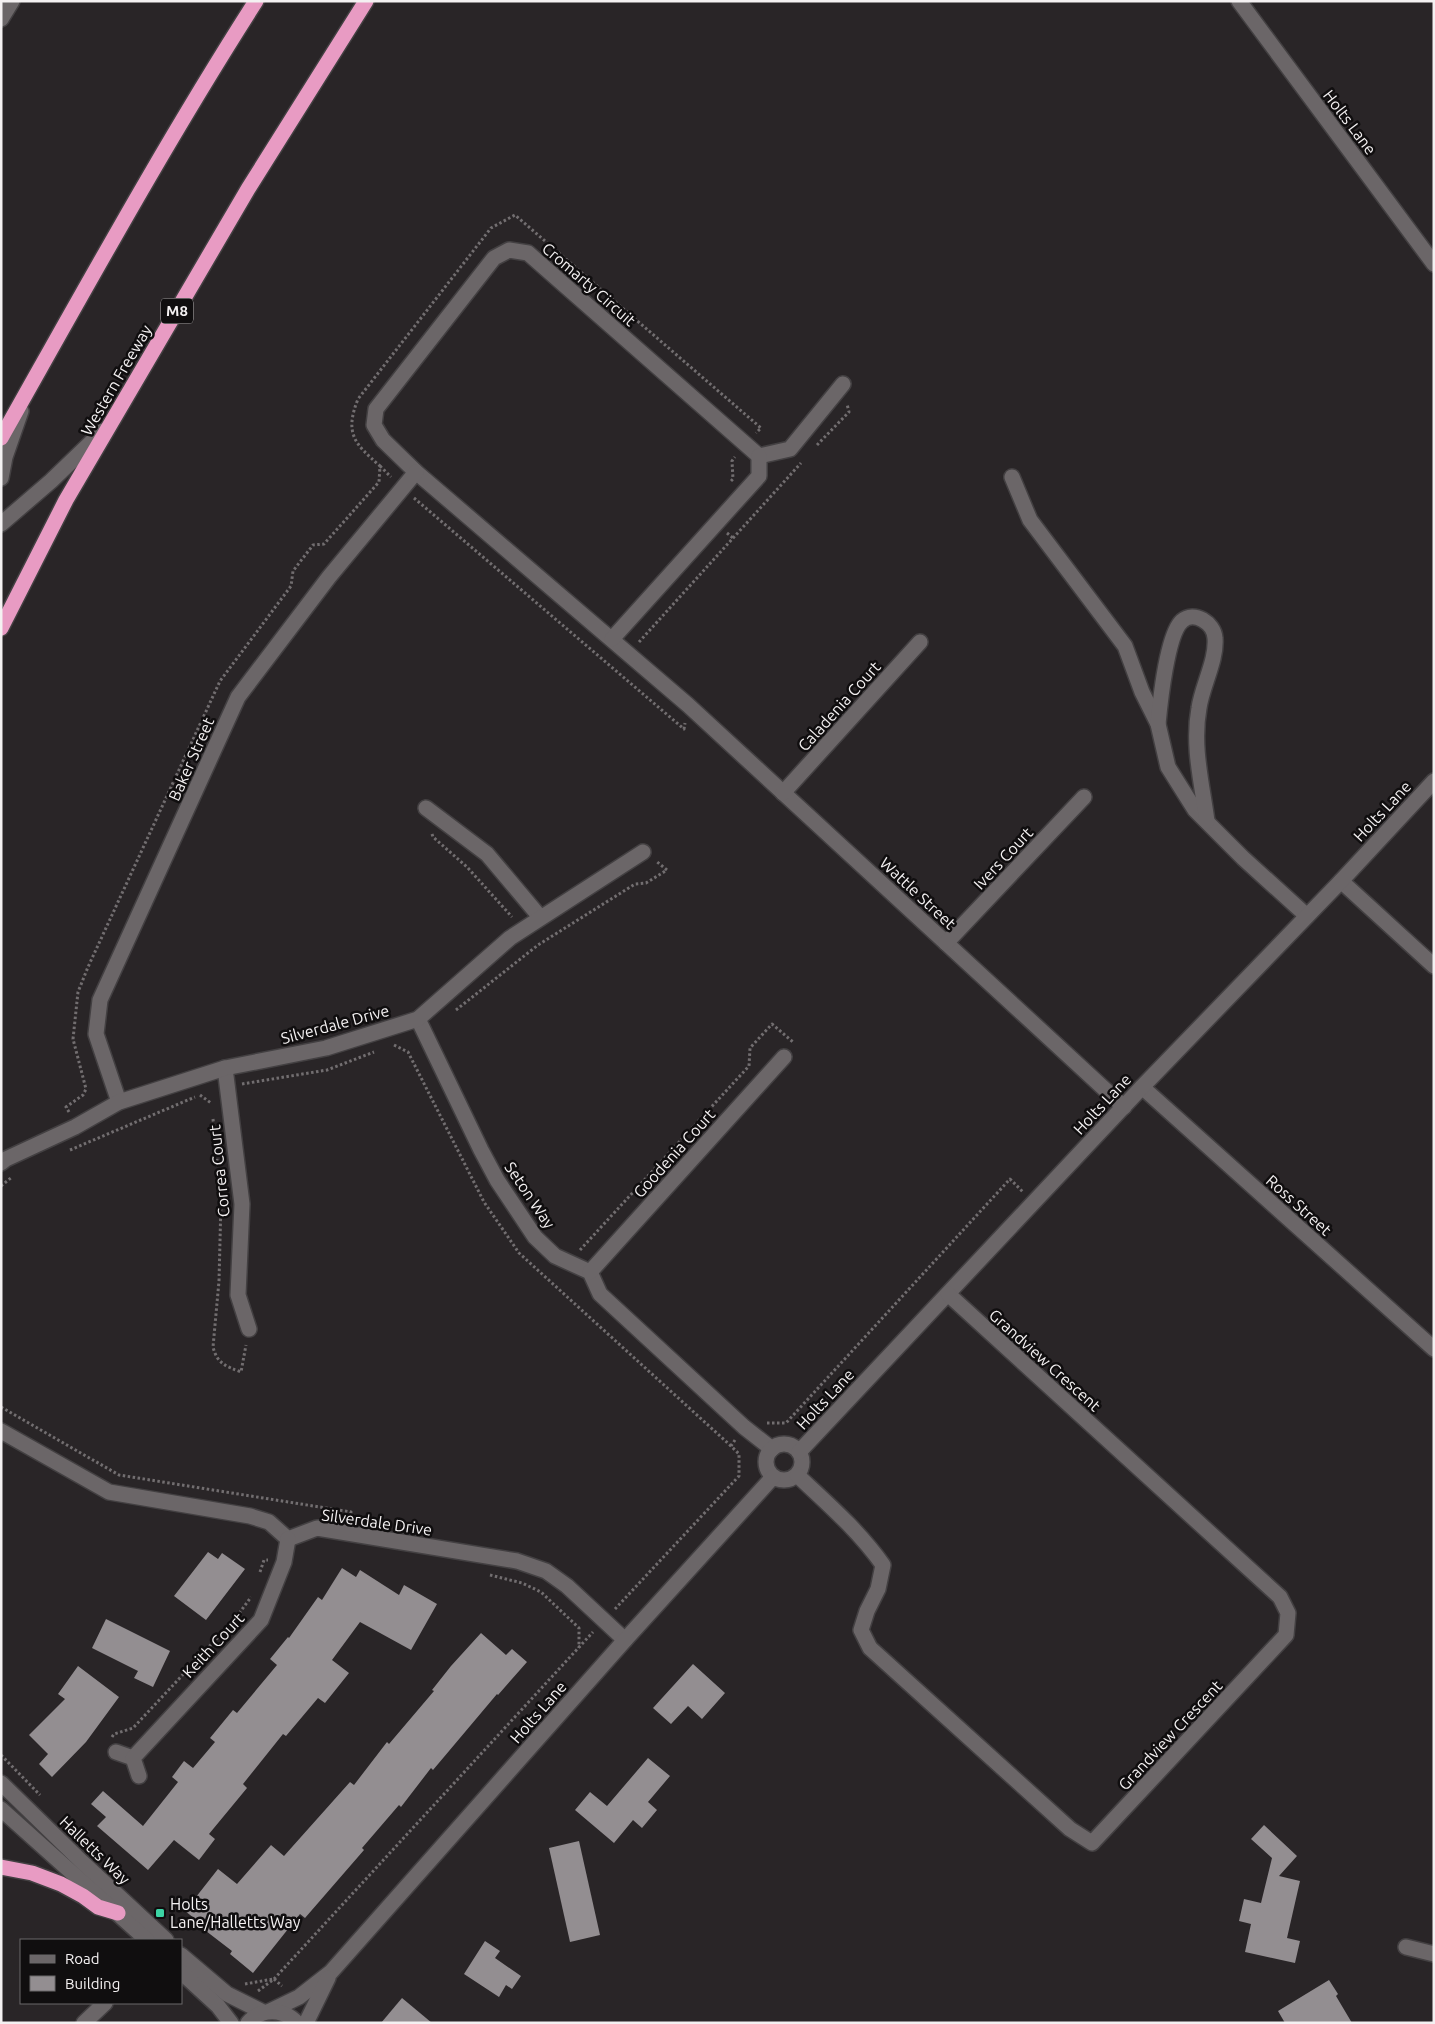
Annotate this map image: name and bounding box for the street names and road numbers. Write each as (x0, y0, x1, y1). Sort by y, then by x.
street label: Holts Lane (1320, 86, 1380, 158)
street label: Cromarty Circuit (539, 239, 640, 330)
road number: M8 (161, 298, 193, 324)
street label: Western Freeway (77, 321, 155, 438)
street label: Caladenia Court (794, 657, 884, 754)
street label: Baker Street (165, 714, 218, 804)
street label: Holts Lane (1350, 777, 1414, 845)
street label: Ivers Court (970, 823, 1037, 893)
street label: Wattle Street (877, 853, 960, 933)
street label: Silverdale Drive (279, 1001, 391, 1047)
street label: Holts Lane (1070, 1070, 1134, 1138)
street label: Goodenia Court (629, 1104, 719, 1201)
street label: Correa Court (205, 1123, 233, 1218)
street label: Seton Way (501, 1158, 559, 1232)
street label: Ross Street (1263, 1171, 1336, 1239)
street label: Grandview Crescent (986, 1305, 1105, 1415)
street label: Holts Lane (793, 1365, 857, 1433)
street label: Silverdale Drive (321, 1505, 433, 1539)
street label: Keith Court (178, 1608, 248, 1681)
street label: Grandview Crescent (1115, 1676, 1226, 1794)
street label: Holts Lane (506, 1677, 570, 1747)
street label: Halletts Way (56, 1812, 134, 1888)

